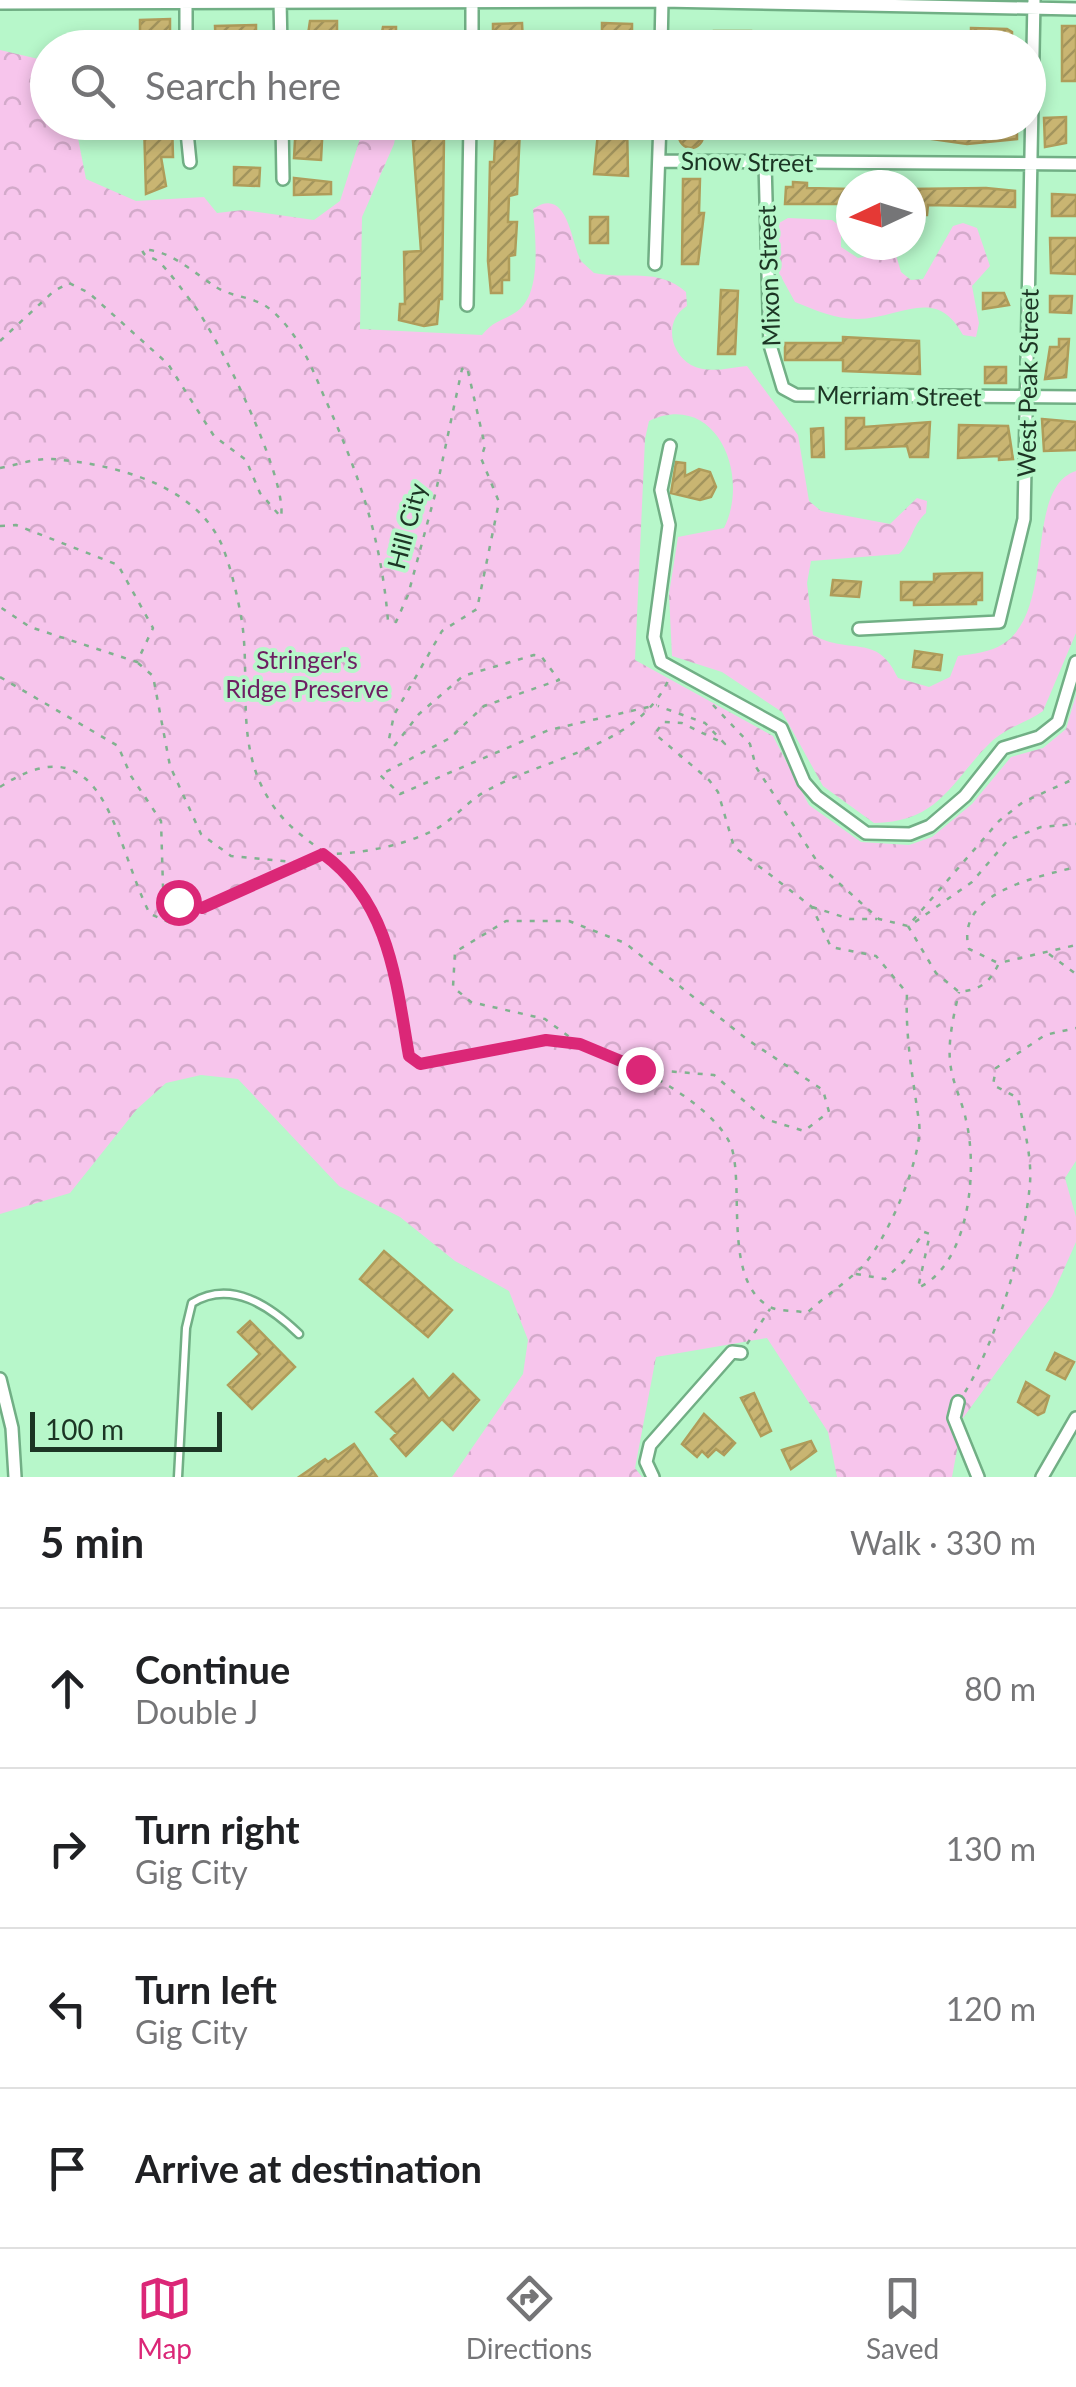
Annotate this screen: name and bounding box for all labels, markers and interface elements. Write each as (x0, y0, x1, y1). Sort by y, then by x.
search box (30, 30, 1046, 140)
icon: search (65, 58, 120, 113)
text: Search here (145, 62, 341, 108)
street label: Snow Street (680, 145, 814, 177)
north arrow (836, 170, 926, 260)
street label: Mixon Street (751, 205, 785, 347)
street label: West Peak Street (1010, 288, 1044, 478)
street label: Merriam Street (816, 379, 982, 411)
street label: Hill City (380, 479, 432, 572)
park label: Stringer's Ridge Preserve (225, 644, 389, 703)
route start (156, 880, 202, 926)
route end (618, 1047, 664, 1093)
scale bar (30, 1407, 222, 1452)
text: 100 m (45, 1412, 124, 1446)
text: 5 min (40, 1517, 144, 1567)
text: Walk · 330 m (850, 1523, 1036, 1562)
text: Continue (135, 1646, 290, 1692)
icon: ahead (40, 1661, 95, 1716)
text: 80 m (964, 1669, 1036, 1708)
text: Double J (135, 1692, 258, 1731)
text: Turn right (135, 1806, 300, 1852)
icon: right (40, 1821, 95, 1876)
text: 130 m (946, 1829, 1036, 1868)
text: Gig City (135, 1852, 248, 1891)
text: Turn left (135, 1966, 277, 2012)
icon: left (40, 1981, 95, 2036)
text: 120 m (946, 1989, 1036, 2028)
text: Gig City (135, 2012, 248, 2051)
icon: arrive (40, 2141, 95, 2196)
text: Arrive at destination (135, 2145, 482, 2191)
tab: Map (137, 2271, 192, 2365)
tab: Directions (466, 2271, 592, 2365)
tab: Saved (866, 2271, 939, 2365)

